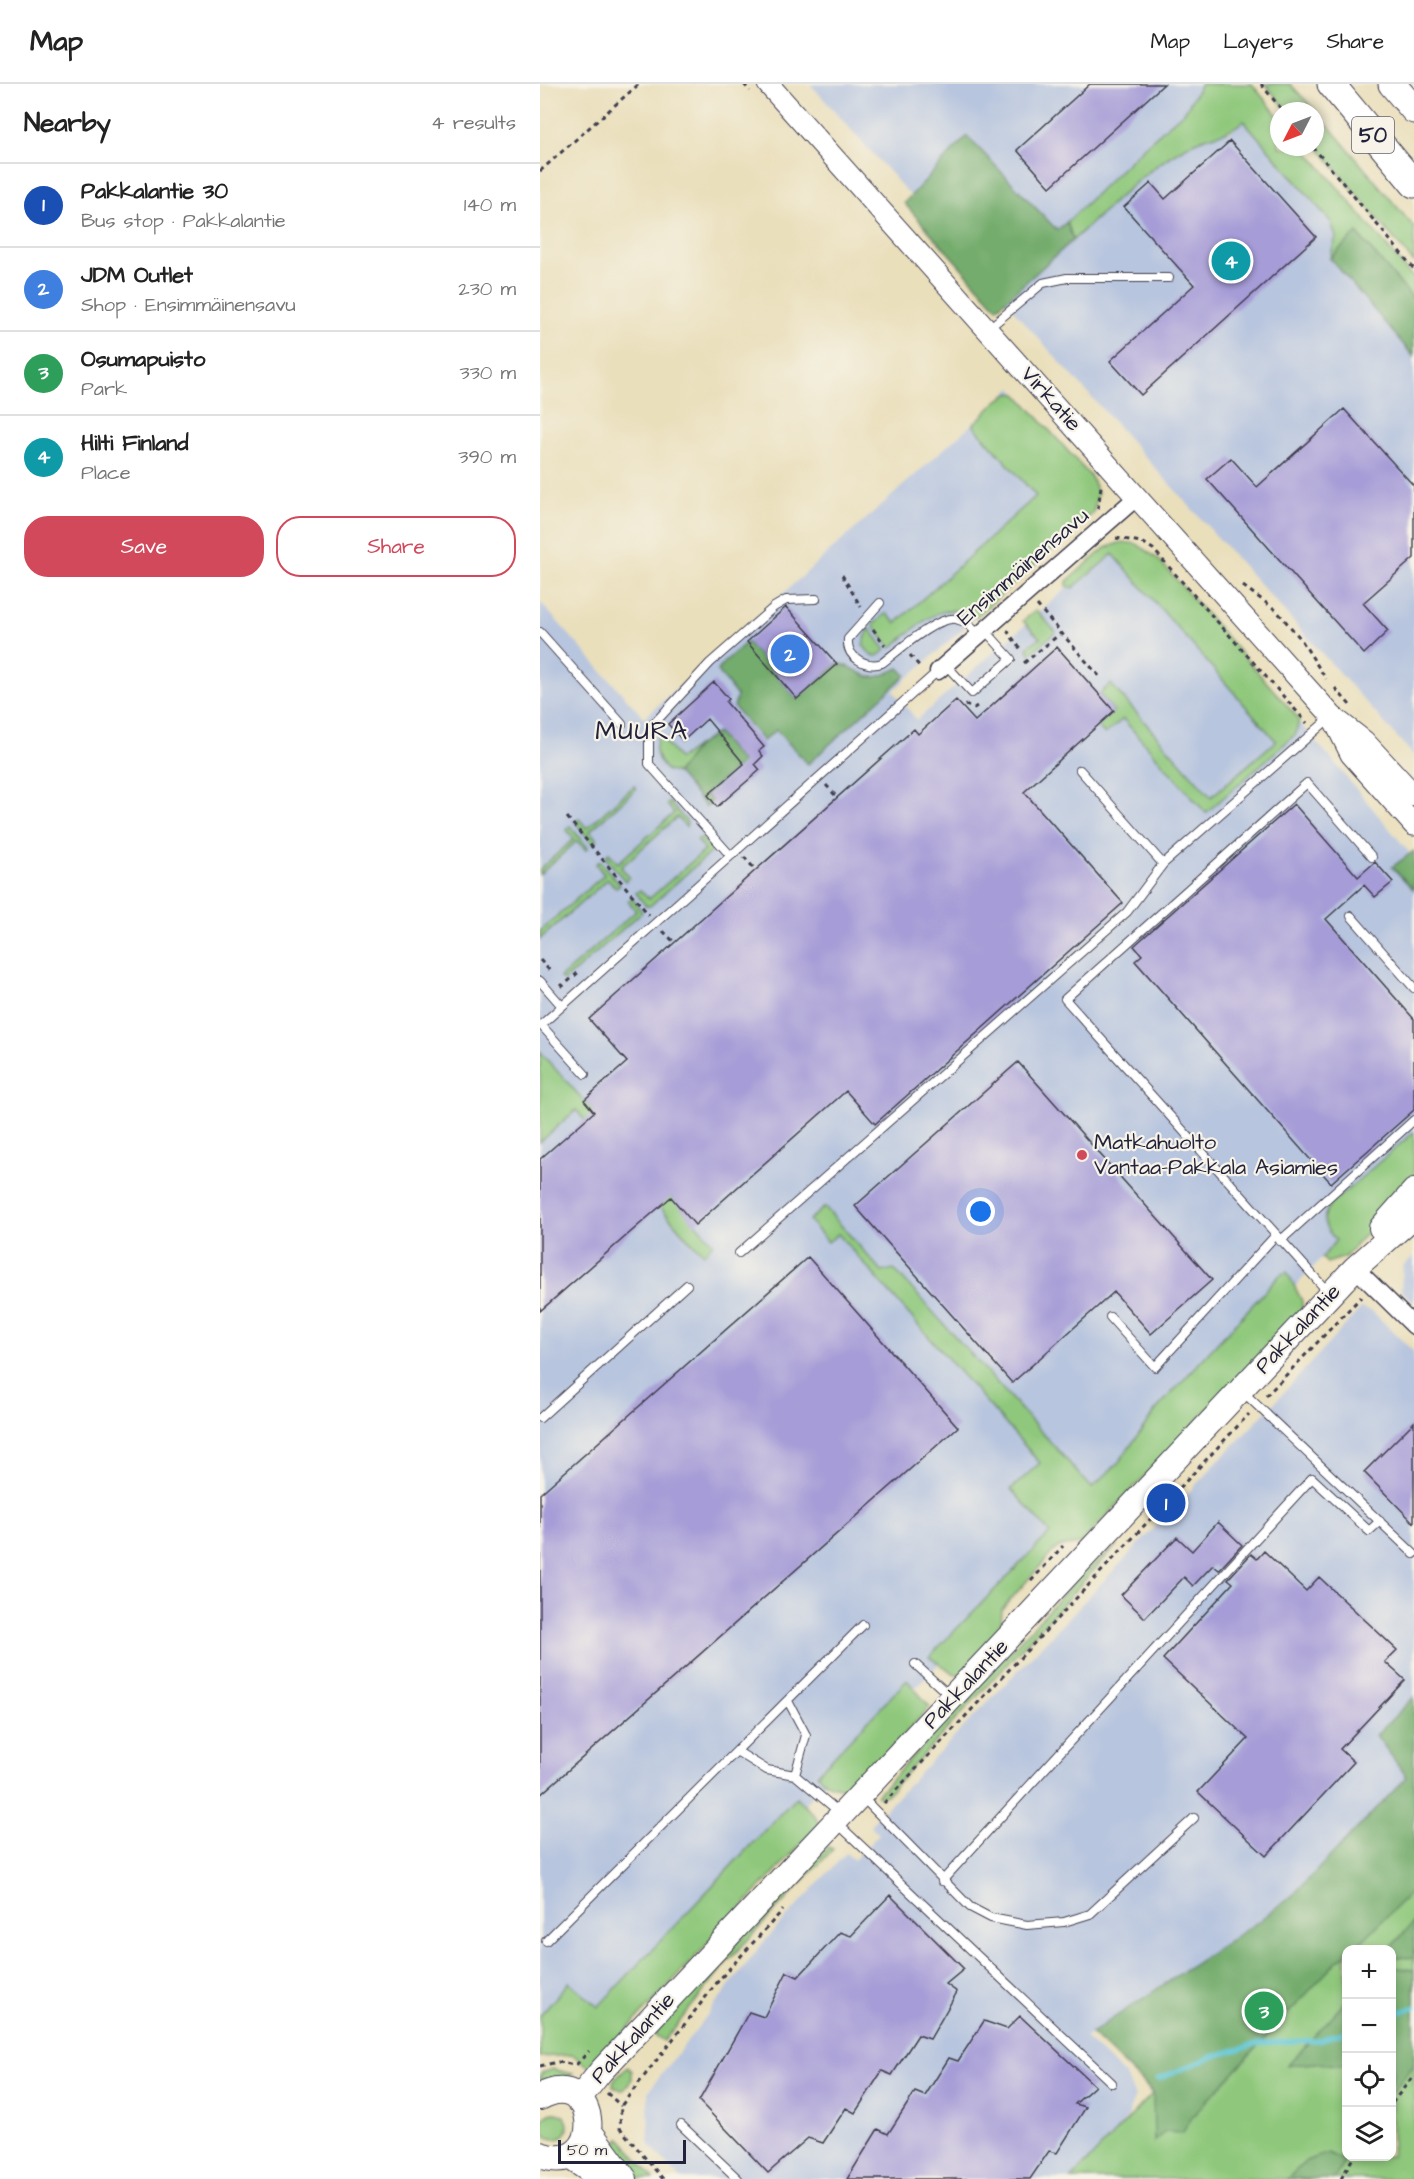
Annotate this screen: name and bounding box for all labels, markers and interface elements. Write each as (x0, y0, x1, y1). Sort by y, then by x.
text: Map (30, 22, 83, 61)
text: Map (1150, 27, 1190, 56)
text: Layers (1223, 27, 1293, 56)
text: Share (1326, 27, 1384, 56)
north arrow (1270, 102, 1324, 156)
text: Nearby (24, 105, 111, 141)
text: 4 results (431, 109, 516, 137)
road number: 50 (1352, 117, 1394, 153)
text: Pakkalantie 30 (81, 176, 228, 207)
text: 1 (42, 191, 45, 219)
text: 140 m (464, 191, 516, 219)
text: Bus stop · Pakkalantie (81, 207, 286, 235)
pin: 4 (1212, 238, 1250, 284)
text: JDM Outlet (81, 260, 193, 291)
text: 2 (38, 275, 49, 303)
text: 230 m (458, 275, 516, 303)
text: Shop · Ensimmäinensavu (81, 291, 296, 319)
text: Osumapuisto (81, 344, 205, 375)
text: 3 (38, 359, 49, 387)
text: 330 m (459, 359, 516, 387)
street label: Virkatie (1013, 360, 1089, 438)
text: Park (81, 375, 127, 403)
text: Hilti Finland (81, 428, 189, 459)
text: 4 (37, 443, 50, 471)
text: 390 m (458, 443, 516, 471)
text: Place (81, 459, 131, 487)
street label: Ensimmäinensavu (950, 501, 1096, 633)
button: Save (24, 516, 264, 577)
button: Share (276, 516, 516, 577)
pin: 2 (770, 632, 810, 676)
district label: MUURA (595, 713, 689, 749)
place label: Matkahuolto Vantaa-Pakkala Asiamies (1094, 1127, 1338, 1183)
marker: Matkahuolto Vantaa-Pakkala Asiamies (1075, 1148, 1089, 1162)
your location (966, 1197, 995, 1226)
street label: Pakkalantie (1248, 1277, 1348, 1381)
pin: 1 (1146, 1480, 1186, 1526)
street label: Pakkalantie (916, 1632, 1016, 1736)
map controls (1342, 1945, 1396, 2161)
button: + (1342, 1945, 1396, 1999)
street label: Pakkalantie (584, 1985, 682, 2090)
pin: 3 (1244, 1988, 1284, 2034)
button: − (1342, 1999, 1396, 2053)
button: locate (1342, 2053, 1396, 2107)
button: layers (1342, 2107, 1396, 2161)
scale bar (558, 2137, 686, 2164)
text: 50 m (567, 2139, 607, 2161)

